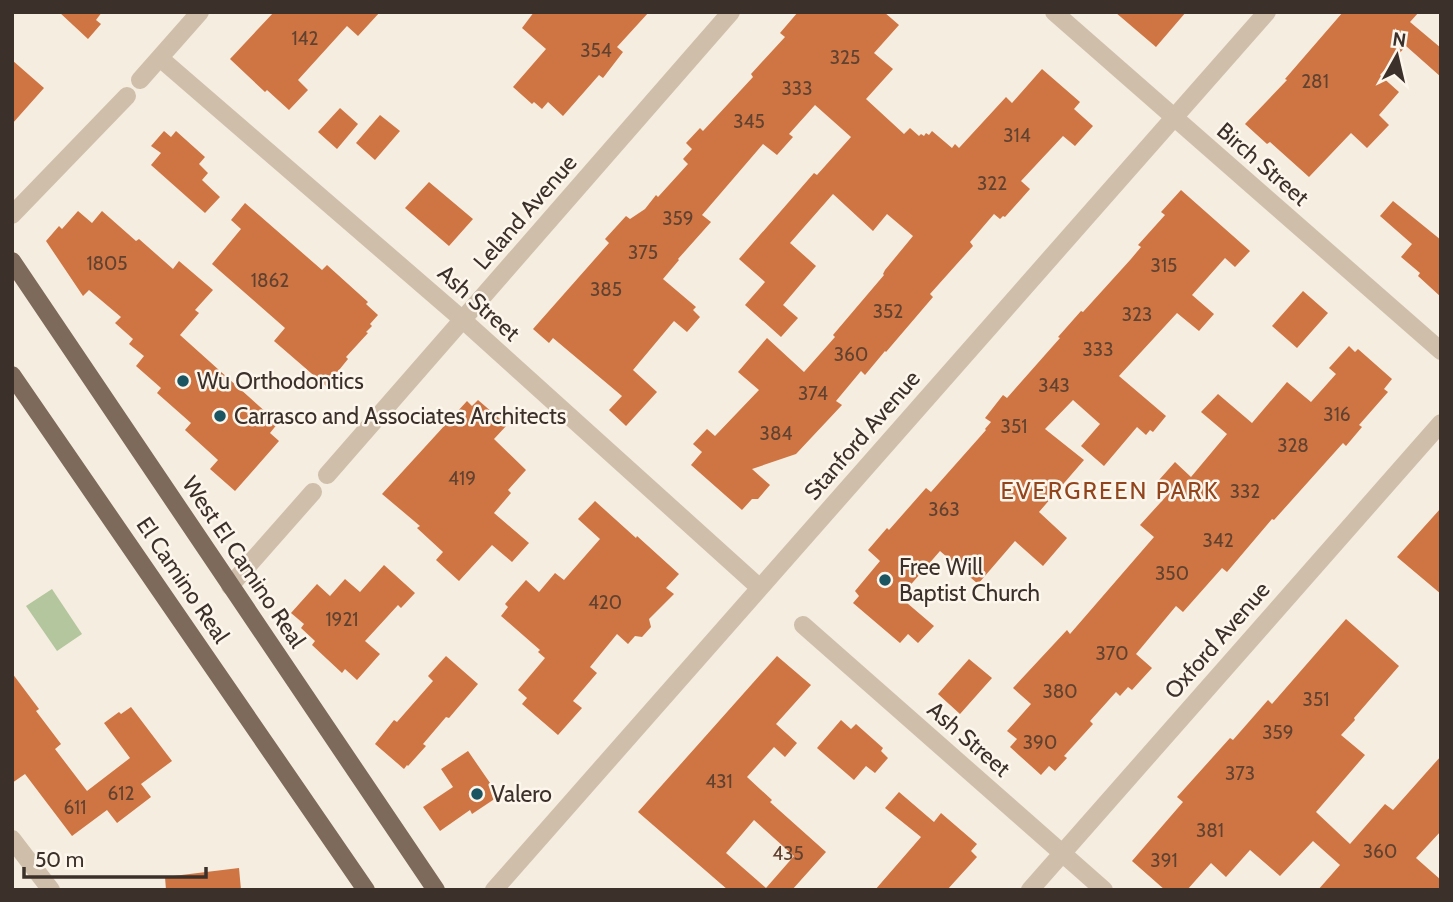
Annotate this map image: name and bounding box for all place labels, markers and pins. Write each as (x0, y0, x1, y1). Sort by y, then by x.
place label: Wu Orthodontics (197, 367, 364, 395)
marker: Wu Orthodontics (175, 373, 191, 389)
place label: Carrasco and Associates Architects (234, 402, 566, 430)
marker: Carrasco and Associates Architects (212, 408, 228, 424)
place label: Free Will Baptist Church (899, 553, 1040, 607)
marker: Free Will Baptist Church (877, 572, 893, 588)
place label: Valero (491, 780, 552, 808)
marker: Valero (469, 786, 485, 802)

